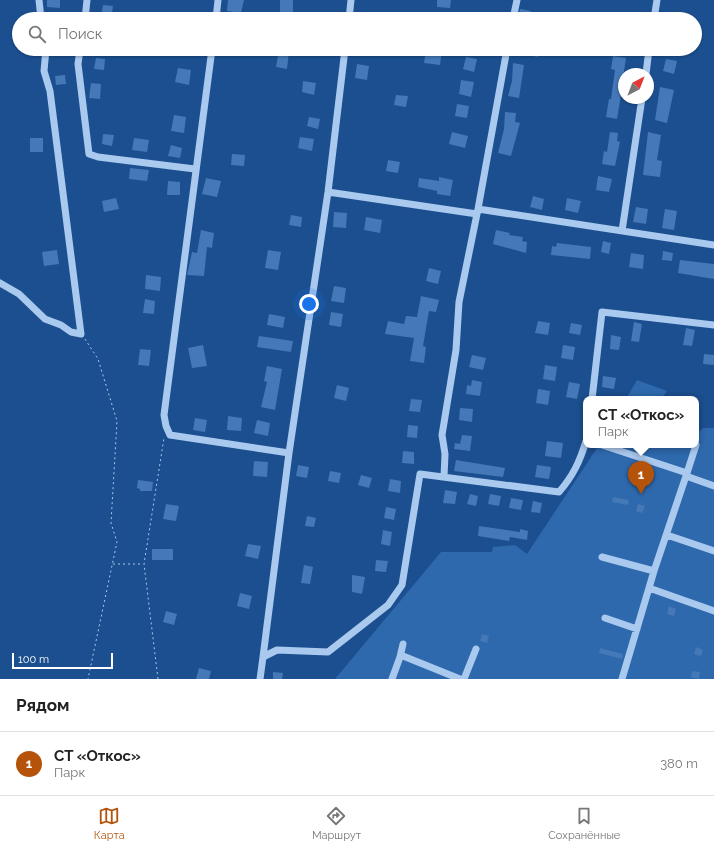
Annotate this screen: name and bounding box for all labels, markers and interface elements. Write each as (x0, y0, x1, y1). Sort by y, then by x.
search box (12, 12, 702, 56)
icon: search (26, 23, 48, 45)
text: Поиск (58, 25, 103, 43)
north arrow (618, 68, 654, 104)
your location (299, 294, 319, 314)
popup (583, 396, 699, 448)
text: СТ «Откос» (598, 406, 684, 424)
text: Парк (598, 424, 629, 439)
pin: 1 (628, 461, 654, 494)
scale bar (12, 651, 113, 670)
text: 100 m (18, 653, 49, 666)
text: Рядом (16, 695, 69, 715)
text: СТ «Откос» (54, 747, 141, 765)
text: 1 (26, 756, 32, 771)
text: 380 m (660, 756, 698, 771)
text: Парк (54, 765, 85, 780)
tab: Карта (94, 805, 125, 842)
tab: Маршрут (312, 805, 361, 842)
tab: Сохранённые (548, 805, 620, 842)

